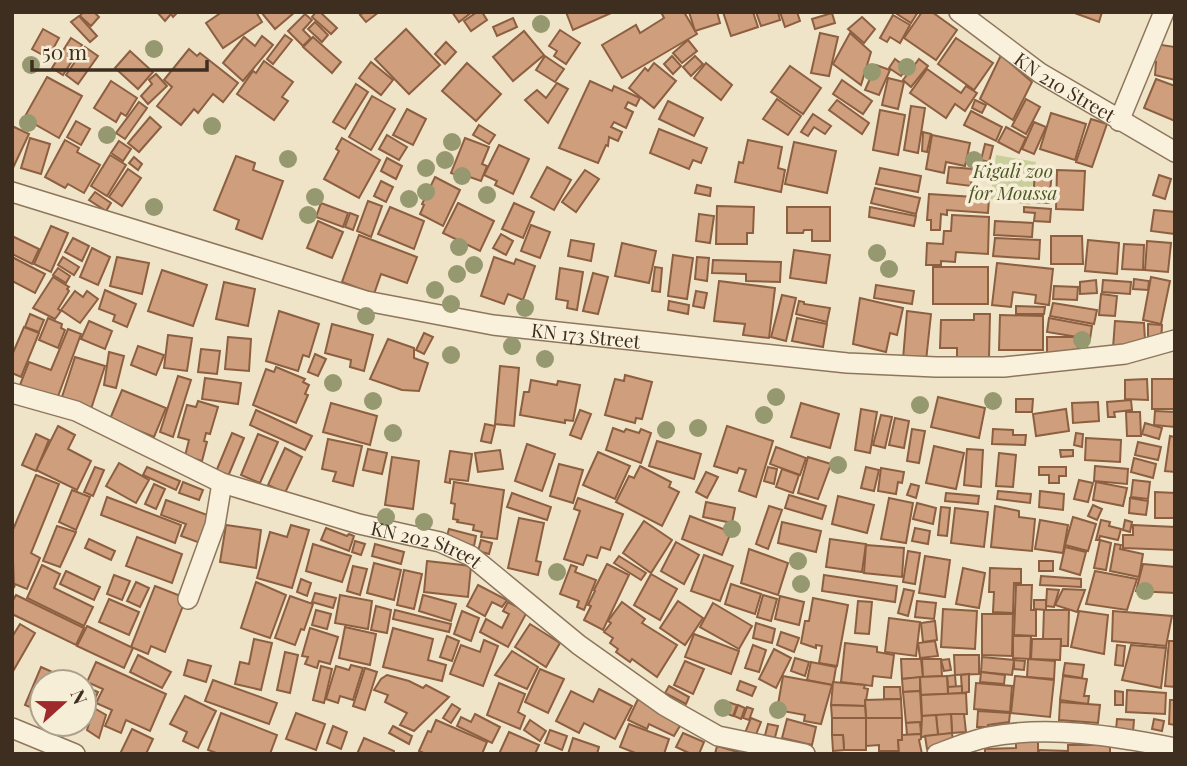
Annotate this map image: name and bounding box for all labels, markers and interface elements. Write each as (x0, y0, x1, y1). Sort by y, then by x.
scale bar (32, 28, 206, 72)
text: 50 m (42, 37, 88, 65)
street label: KN 210 Street (1010, 46, 1121, 128)
park label: Kigali zoo for Moussa (968, 157, 1057, 205)
street label: KN 173 Street (530, 316, 642, 354)
street label: KN 202 Street (369, 514, 489, 574)
north arrow (28, 668, 98, 738)
text: N (65, 685, 94, 708)

